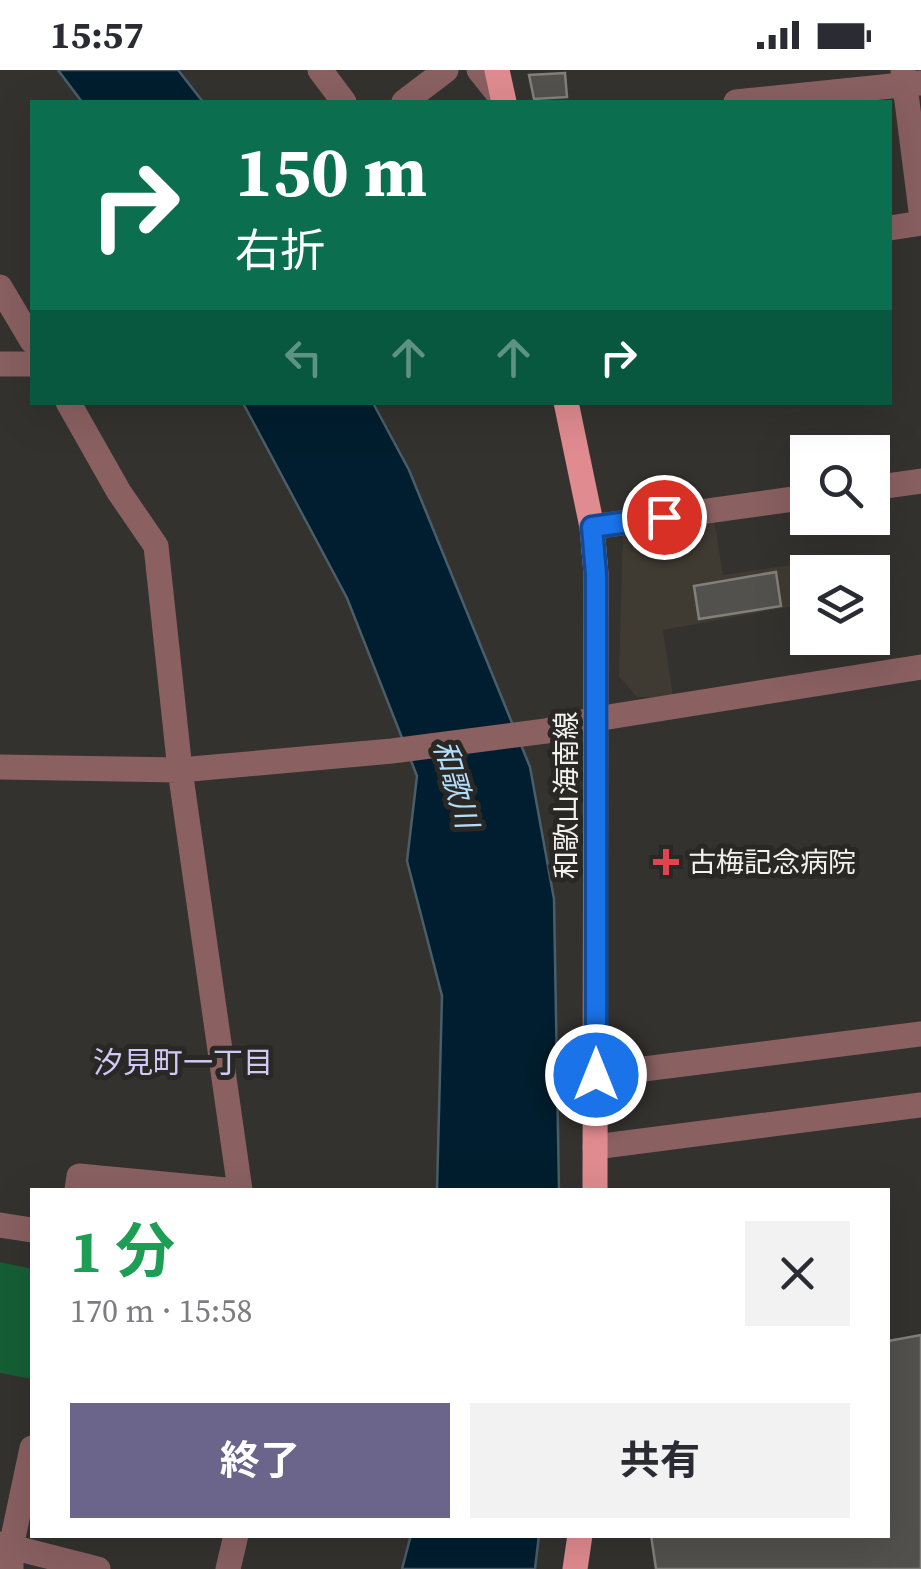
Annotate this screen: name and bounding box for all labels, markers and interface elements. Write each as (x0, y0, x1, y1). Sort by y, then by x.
text: 15:57 (50, 9, 144, 61)
text: 150 m (235, 123, 427, 219)
icon: right (70, 140, 200, 270)
text: 右折 (235, 219, 325, 281)
icon: left (276, 330, 331, 385)
icon: ahead (381, 330, 436, 385)
icon: ahead (486, 330, 541, 385)
icon: right (591, 330, 646, 385)
map controls (790, 435, 890, 655)
button: search (790, 435, 890, 535)
pin (622, 475, 707, 560)
icon: arrive (637, 490, 692, 545)
button: layers (790, 555, 890, 655)
street label: 和歌山海南線 (547, 711, 585, 879)
water label: 和歌川 (424, 735, 489, 836)
place label: 古梅記念病院 (688, 843, 856, 881)
marker: 古梅記念病院 (653, 849, 679, 875)
position arrow (544, 1023, 648, 1127)
district label: 汐見町一丁目 (93, 1042, 273, 1083)
text: 1 分 (70, 1210, 175, 1292)
button: close (745, 1221, 850, 1326)
text: 170 m · 15:58 (70, 1289, 252, 1333)
button: 終了 (70, 1403, 450, 1518)
button: 共有 (470, 1403, 850, 1518)

